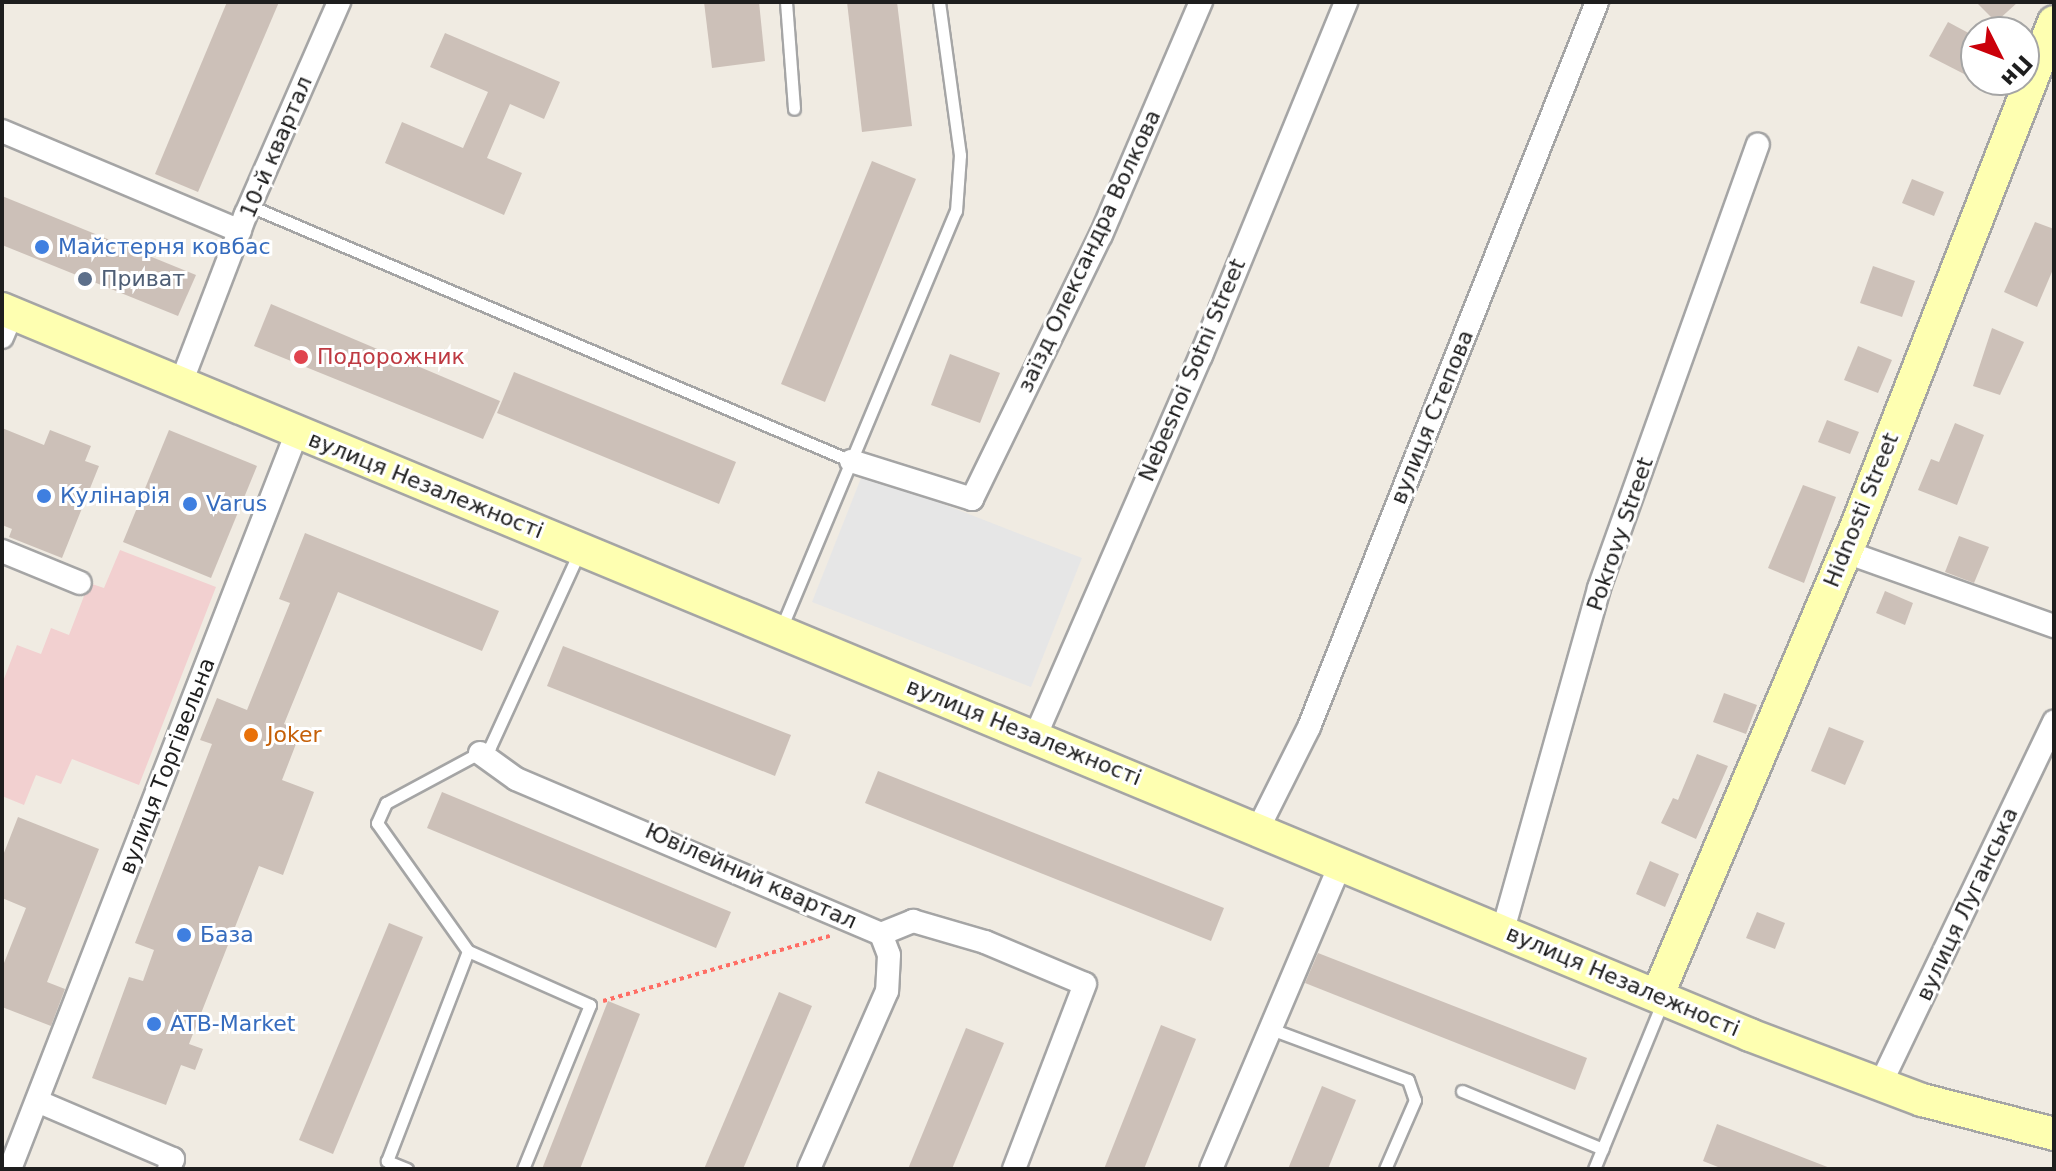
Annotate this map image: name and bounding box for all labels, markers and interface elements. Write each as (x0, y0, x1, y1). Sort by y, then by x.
north arrow (1960, 16, 2040, 96)
text: Пн (1996, 50, 2037, 92)
street label: 10-й квартал (234, 72, 318, 222)
street label: заїзд Олександра Волкова (1012, 105, 1166, 397)
place label: Майстерня ковбас (58, 234, 271, 260)
marker: Майстерня ковбас (33, 238, 51, 256)
street label: Nebesnoi Sotni Street (1133, 255, 1251, 485)
place label: Приват (101, 266, 185, 292)
marker: Приват (76, 270, 94, 288)
street label: вулиця Степова (1385, 326, 1479, 508)
place label: Подорожник (317, 344, 465, 370)
marker: Подорожник (292, 348, 310, 366)
street label: вулиця Незалежності (305, 426, 547, 544)
street label: Hidnosti Street (1818, 429, 1904, 591)
street label: Pokrovy Street (1581, 454, 1659, 614)
place label: Кулінарія (60, 483, 170, 509)
marker: Кулінарія (35, 487, 53, 505)
place label: Varus (206, 491, 267, 517)
marker: Varus (181, 495, 199, 513)
street label: вулиця Торгівельна (114, 654, 220, 878)
street label: вулиця Незалежності (903, 673, 1145, 791)
place label: Joker (267, 722, 321, 748)
marker: Joker (242, 726, 260, 744)
street label: вулиця Луганська (1911, 803, 2023, 1005)
street label: Ювілейний квартал (641, 817, 861, 935)
street label: вулиця Незалежності (1502, 920, 1744, 1042)
place label: База (200, 922, 254, 948)
marker: База (175, 926, 193, 944)
place label: ATB-Market (170, 1011, 295, 1037)
marker: ATB-Market (145, 1015, 163, 1033)

